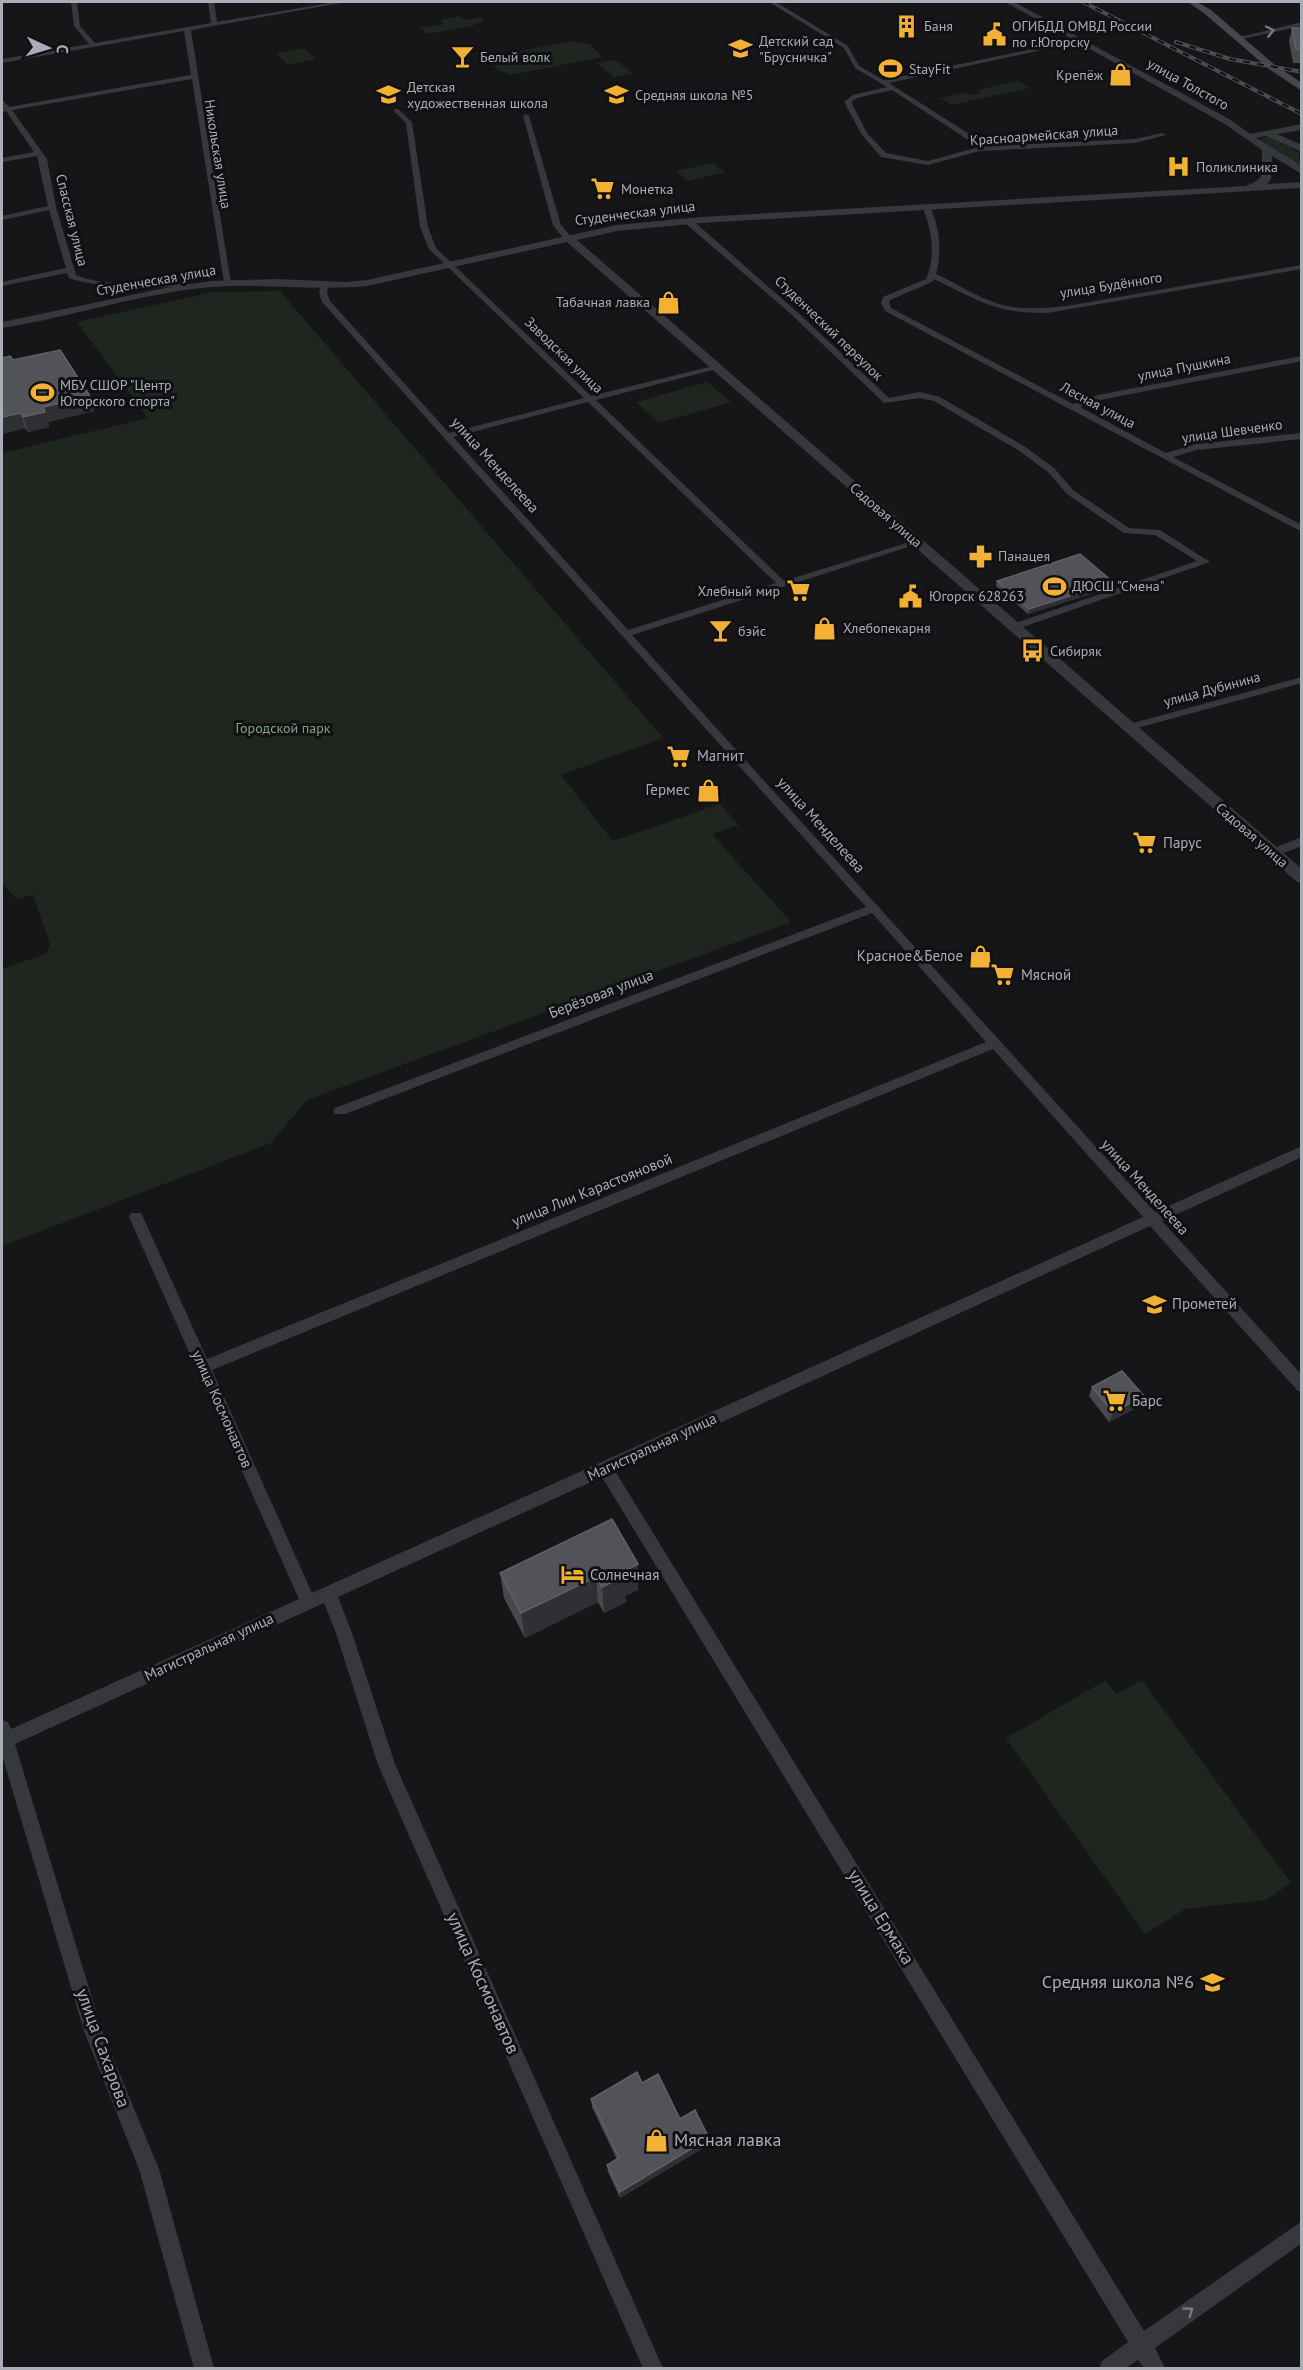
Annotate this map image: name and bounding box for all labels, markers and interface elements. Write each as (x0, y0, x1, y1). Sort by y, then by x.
building icon: Баня (893, 13, 919, 39)
place label: Баня (924, 17, 953, 35)
place label: ОГИБДД ОМВД России по г.Югорску (1012, 17, 1152, 51)
north arrow (18, 18, 78, 78)
public building icon: ОГИБДД ОМВД России по г.Югорску (981, 21, 1007, 47)
one-way arrow (1264, 25, 1274, 38)
place label: Детский сад "Брусничка" (759, 32, 834, 66)
school or university icon: Детский сад "Брусничка" (728, 36, 754, 62)
text: С (53, 44, 73, 54)
bar icon: Белый волк (449, 44, 475, 70)
place label: Белый волк (480, 48, 551, 66)
street label: улица Толстого (1144, 54, 1232, 114)
sports icon: StayFit (878, 56, 904, 82)
place label: StayFit (909, 60, 951, 78)
shop icon: Крепёж (1108, 62, 1134, 88)
place label: Крепёж (1056, 66, 1104, 84)
place label: Детская художественная школа (407, 78, 548, 112)
school or university icon: Детская художественная школа (376, 82, 402, 108)
school or university icon: Средняя школа №5 (604, 82, 630, 108)
place label: Средняя школа №5 (635, 86, 753, 104)
street label: Никольская улица (200, 98, 236, 210)
street label: Красноармейская улица (969, 121, 1119, 149)
hospital icon: Поликлиника (1165, 154, 1191, 180)
place label: Поликлиника (1196, 158, 1278, 176)
street label: Спасская улица (52, 172, 92, 268)
supermarket icon: Монетка (590, 176, 616, 202)
place label: Монетка (621, 180, 674, 198)
street label: Студенческая улица (574, 197, 696, 229)
street label: Студенческая улица (95, 261, 217, 299)
street label: улица Будённого (1059, 268, 1163, 302)
street label: Студенческий переулок (771, 272, 887, 385)
shop icon: Табачная лавка (655, 289, 681, 315)
place label: Табачная лавка (556, 293, 650, 311)
street label: Заводская улица (521, 313, 607, 397)
street label: улица Пушкина (1136, 349, 1232, 385)
place label: МБУ СШОР "Центр Югорского спорта" (60, 376, 175, 410)
street label: Лесная улица (1056, 377, 1139, 432)
sports icon: МБУ СШОР "Центр Югорского спорта" (29, 380, 55, 406)
street label: улица Менделеева (447, 413, 543, 517)
street label: улица Шевченко (1181, 415, 1283, 447)
street label: Садовая улица (846, 479, 926, 551)
pharmacy icon: Панацея (967, 543, 993, 569)
place label: Панацея (998, 547, 1050, 565)
sports icon: ДЮСШ "Смена" (1041, 573, 1067, 599)
place label: ДЮСШ "Смена" (1072, 577, 1164, 595)
supermarket icon: Хлебный мир (785, 578, 811, 604)
place label: Хлебный мир (698, 582, 780, 600)
public building icon: Югорск 628263 (898, 583, 924, 609)
place label: Югорск 628263 (929, 587, 1024, 605)
shop icon: Хлебопекарня (812, 615, 838, 641)
bar icon: бэйс (707, 618, 733, 644)
place label: Хлебопекарня (843, 619, 931, 637)
place label: бэйс (738, 622, 766, 640)
bus stop icon: Сибиряк (1019, 638, 1045, 664)
place label: Сибиряк (1050, 642, 1102, 660)
street label: улица Дубинина (1162, 667, 1262, 711)
park label: Городской парк (235, 719, 331, 737)
supermarket icon: Магнит (666, 743, 692, 769)
place label: Магнит (697, 746, 744, 765)
street label: улица Менделеева (773, 773, 869, 877)
shop icon: Гермес (695, 777, 721, 803)
place label: Гермес (645, 780, 690, 799)
street label: Садовая улица (1212, 799, 1292, 871)
supermarket icon: Парус (1132, 830, 1158, 856)
place label: Парус (1163, 833, 1202, 852)
shop icon: Красное&Белое (968, 943, 994, 969)
place label: Красное&Белое (857, 946, 963, 965)
supermarket icon: Мясной (990, 962, 1016, 988)
street label: Берёзовая улица (546, 965, 656, 1022)
place label: Мясной (1021, 965, 1071, 984)
street label: улица Менделеева (1097, 1135, 1193, 1239)
street label: улица Лии Карастояновой (509, 1149, 675, 1230)
school or university icon: Прометей (1141, 1291, 1167, 1317)
place label: Прометей (1172, 1294, 1237, 1313)
street label: улица Космонавтов (188, 1347, 257, 1471)
supermarket icon: Барс (1101, 1388, 1127, 1414)
place label: Барс (1132, 1391, 1163, 1410)
street label: Магистральная улица (584, 1408, 719, 1485)
hotel icon: Солнечная (559, 1562, 585, 1588)
place label: Солнечная (590, 1565, 659, 1584)
street label: Магистральная улица (141, 1608, 276, 1685)
street label: улица Ермака (843, 1865, 920, 1969)
street label: улица Космонавтов (442, 1908, 525, 2057)
school or university icon: Средняя школа №6 (1199, 1969, 1225, 1995)
place label: Средняя школа №6 (1042, 1970, 1194, 1993)
street label: улица Сахарова (71, 1985, 136, 2111)
shop icon: Мясная лавка (643, 2127, 669, 2153)
place label: Мясная лавка (674, 2128, 781, 2151)
one-way arrow (1182, 2308, 1193, 2319)

